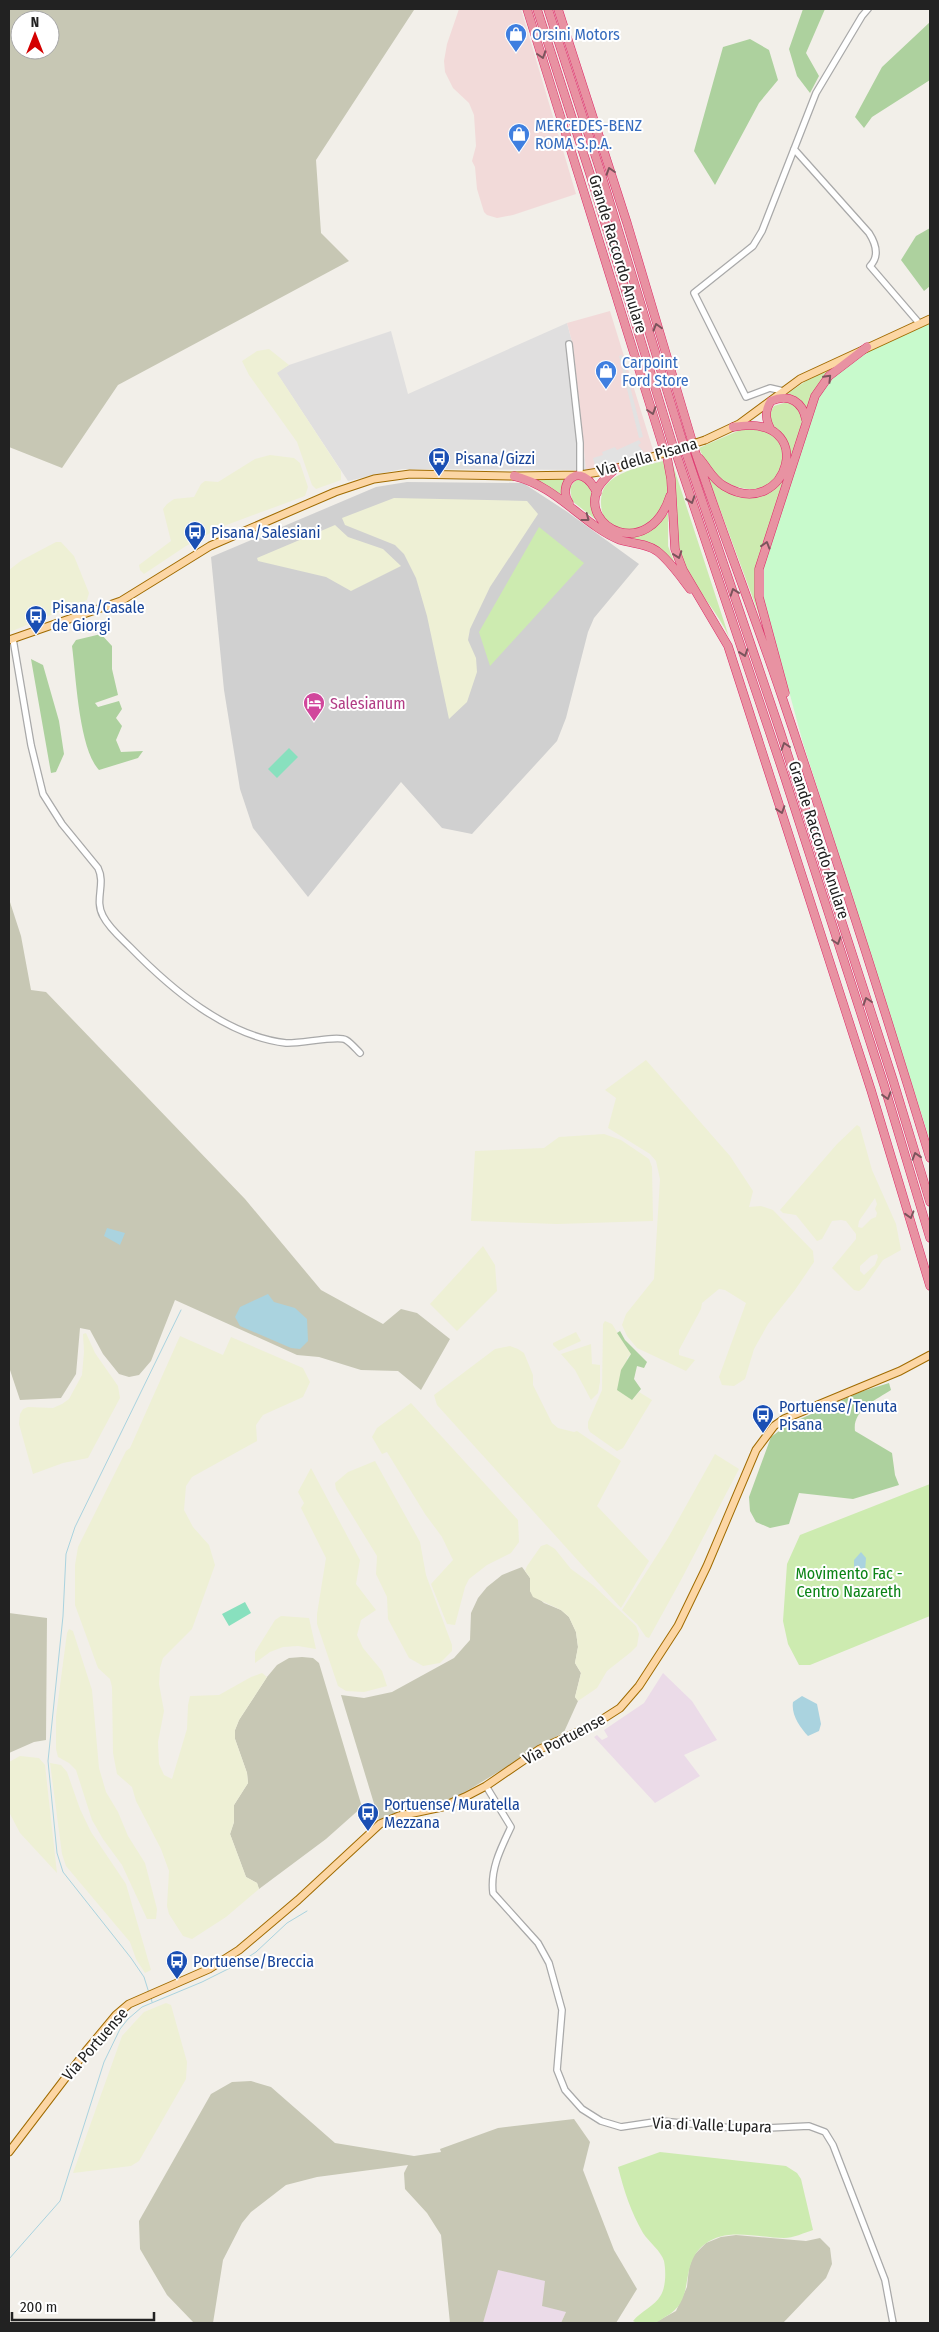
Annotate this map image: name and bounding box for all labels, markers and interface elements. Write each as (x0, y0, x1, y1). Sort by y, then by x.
north arrow (10, 10, 60, 60)
text: N (31, 14, 39, 31)
shop icon: Orsini Motors (504, 22, 528, 53)
place label: Orsini Motors (532, 25, 620, 44)
one-way arrow (536, 51, 546, 59)
place label: MERCEDES-BENZ ROMA S.p.A. (535, 116, 642, 153)
shop icon: MERCEDES-BENZ ROMA S.p.A. (507, 122, 531, 153)
one-way arrow (606, 168, 616, 176)
street label: Grande Raccordo Anulare (585, 172, 651, 336)
one-way arrow (653, 323, 663, 332)
place label: Carpoint Ford Store (622, 353, 689, 390)
shop icon: Carpoint Ford Store (594, 359, 618, 390)
one-way arrow (822, 374, 831, 383)
one-way arrow (646, 406, 656, 415)
street label: Via della Pisana (595, 434, 699, 480)
bus stop icon: Pisana/Gizzi (427, 446, 451, 477)
place label: Pisana/Gizzi (455, 449, 535, 468)
one-way arrow (685, 495, 695, 503)
one-way arrow (580, 512, 589, 520)
bus stop icon: Pisana/Salesiani (183, 520, 207, 551)
place label: Pisana/Salesiani (211, 523, 321, 542)
one-way arrow (760, 542, 770, 550)
one-way arrow (672, 550, 682, 559)
one-way arrow (730, 588, 740, 597)
place label: Pisana/Casale de Giorgi (52, 598, 145, 635)
bus stop icon: Pisana/Casale de Giorgi (24, 604, 48, 635)
one-way arrow (738, 649, 748, 657)
hotel icon: Salesianum (302, 691, 326, 722)
place label: Salesianum (330, 694, 405, 713)
one-way arrow (781, 742, 791, 751)
street label: Grande Raccordo Anulare (785, 759, 854, 921)
one-way arrow (775, 805, 785, 813)
one-way arrow (832, 936, 842, 945)
one-way arrow (863, 997, 873, 1005)
one-way arrow (881, 1091, 891, 1099)
one-way arrow (912, 1152, 922, 1160)
one-way arrow (904, 1210, 914, 1218)
place label: Portuense/Tenuta Pisana (779, 1397, 897, 1434)
bus stop icon: Portuense/Tenuta Pisana (751, 1403, 775, 1434)
park label: Movimento Fac - Centro Nazareth (795, 1564, 903, 1601)
street label: Via Portuense (520, 1709, 608, 1769)
place label: Portuense/Muratella Mezzana (384, 1795, 520, 1832)
bus stop icon: Portuense/Muratella Mezzana (356, 1801, 380, 1832)
bus stop icon: Portuense/Breccia (165, 1949, 189, 1980)
place label: Portuense/Breccia (193, 1952, 314, 1971)
street label: Via Portuense (58, 2004, 132, 2084)
street label: Via di Valle Lupara (652, 2113, 772, 2137)
scale bar (12, 2290, 155, 2322)
text: 200 m (20, 2298, 57, 2316)

